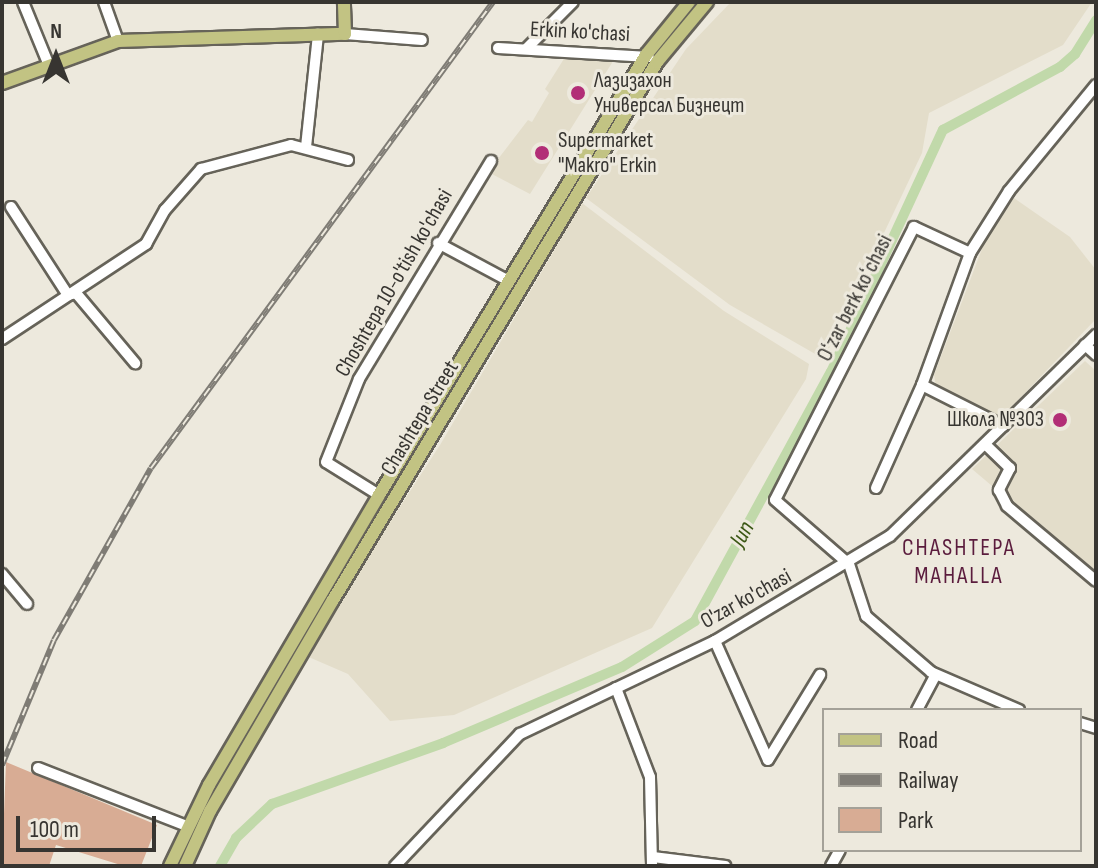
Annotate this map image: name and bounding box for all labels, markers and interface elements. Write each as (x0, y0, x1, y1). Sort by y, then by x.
north arrow (16, 16, 96, 96)
street label: Erkin ko'chasi (529, 16, 631, 48)
text: N (50, 18, 62, 45)
place label: Лазизахон Универсал Бизнецт (594, 67, 744, 118)
marker: Лазизахон Универсал Бизнецт (569, 84, 587, 102)
place label: Supermarket "Makro" Erkin (558, 127, 657, 178)
marker: Supermarket "Makro" Erkin (533, 144, 551, 162)
street label: Choshtepa 10-o'tish ko'chasi (330, 185, 458, 381)
street label: Oʻzar berk koʻchasi (812, 230, 898, 366)
street label: Chashtepa Street (375, 356, 465, 480)
place label: Школа №303 (947, 407, 1044, 433)
marker: Школа №303 (1051, 411, 1069, 429)
water label: Jun (723, 516, 761, 552)
district label: CHASHTEPA MAHALLA (902, 534, 1016, 590)
street label: O'zar ko'chasi (696, 563, 796, 635)
legend (822, 708, 1082, 852)
text: Road (898, 726, 938, 755)
text: Railway (898, 766, 958, 795)
scale bar (20, 800, 160, 850)
text: Park (898, 806, 933, 835)
text: 100 m (30, 815, 79, 844)

